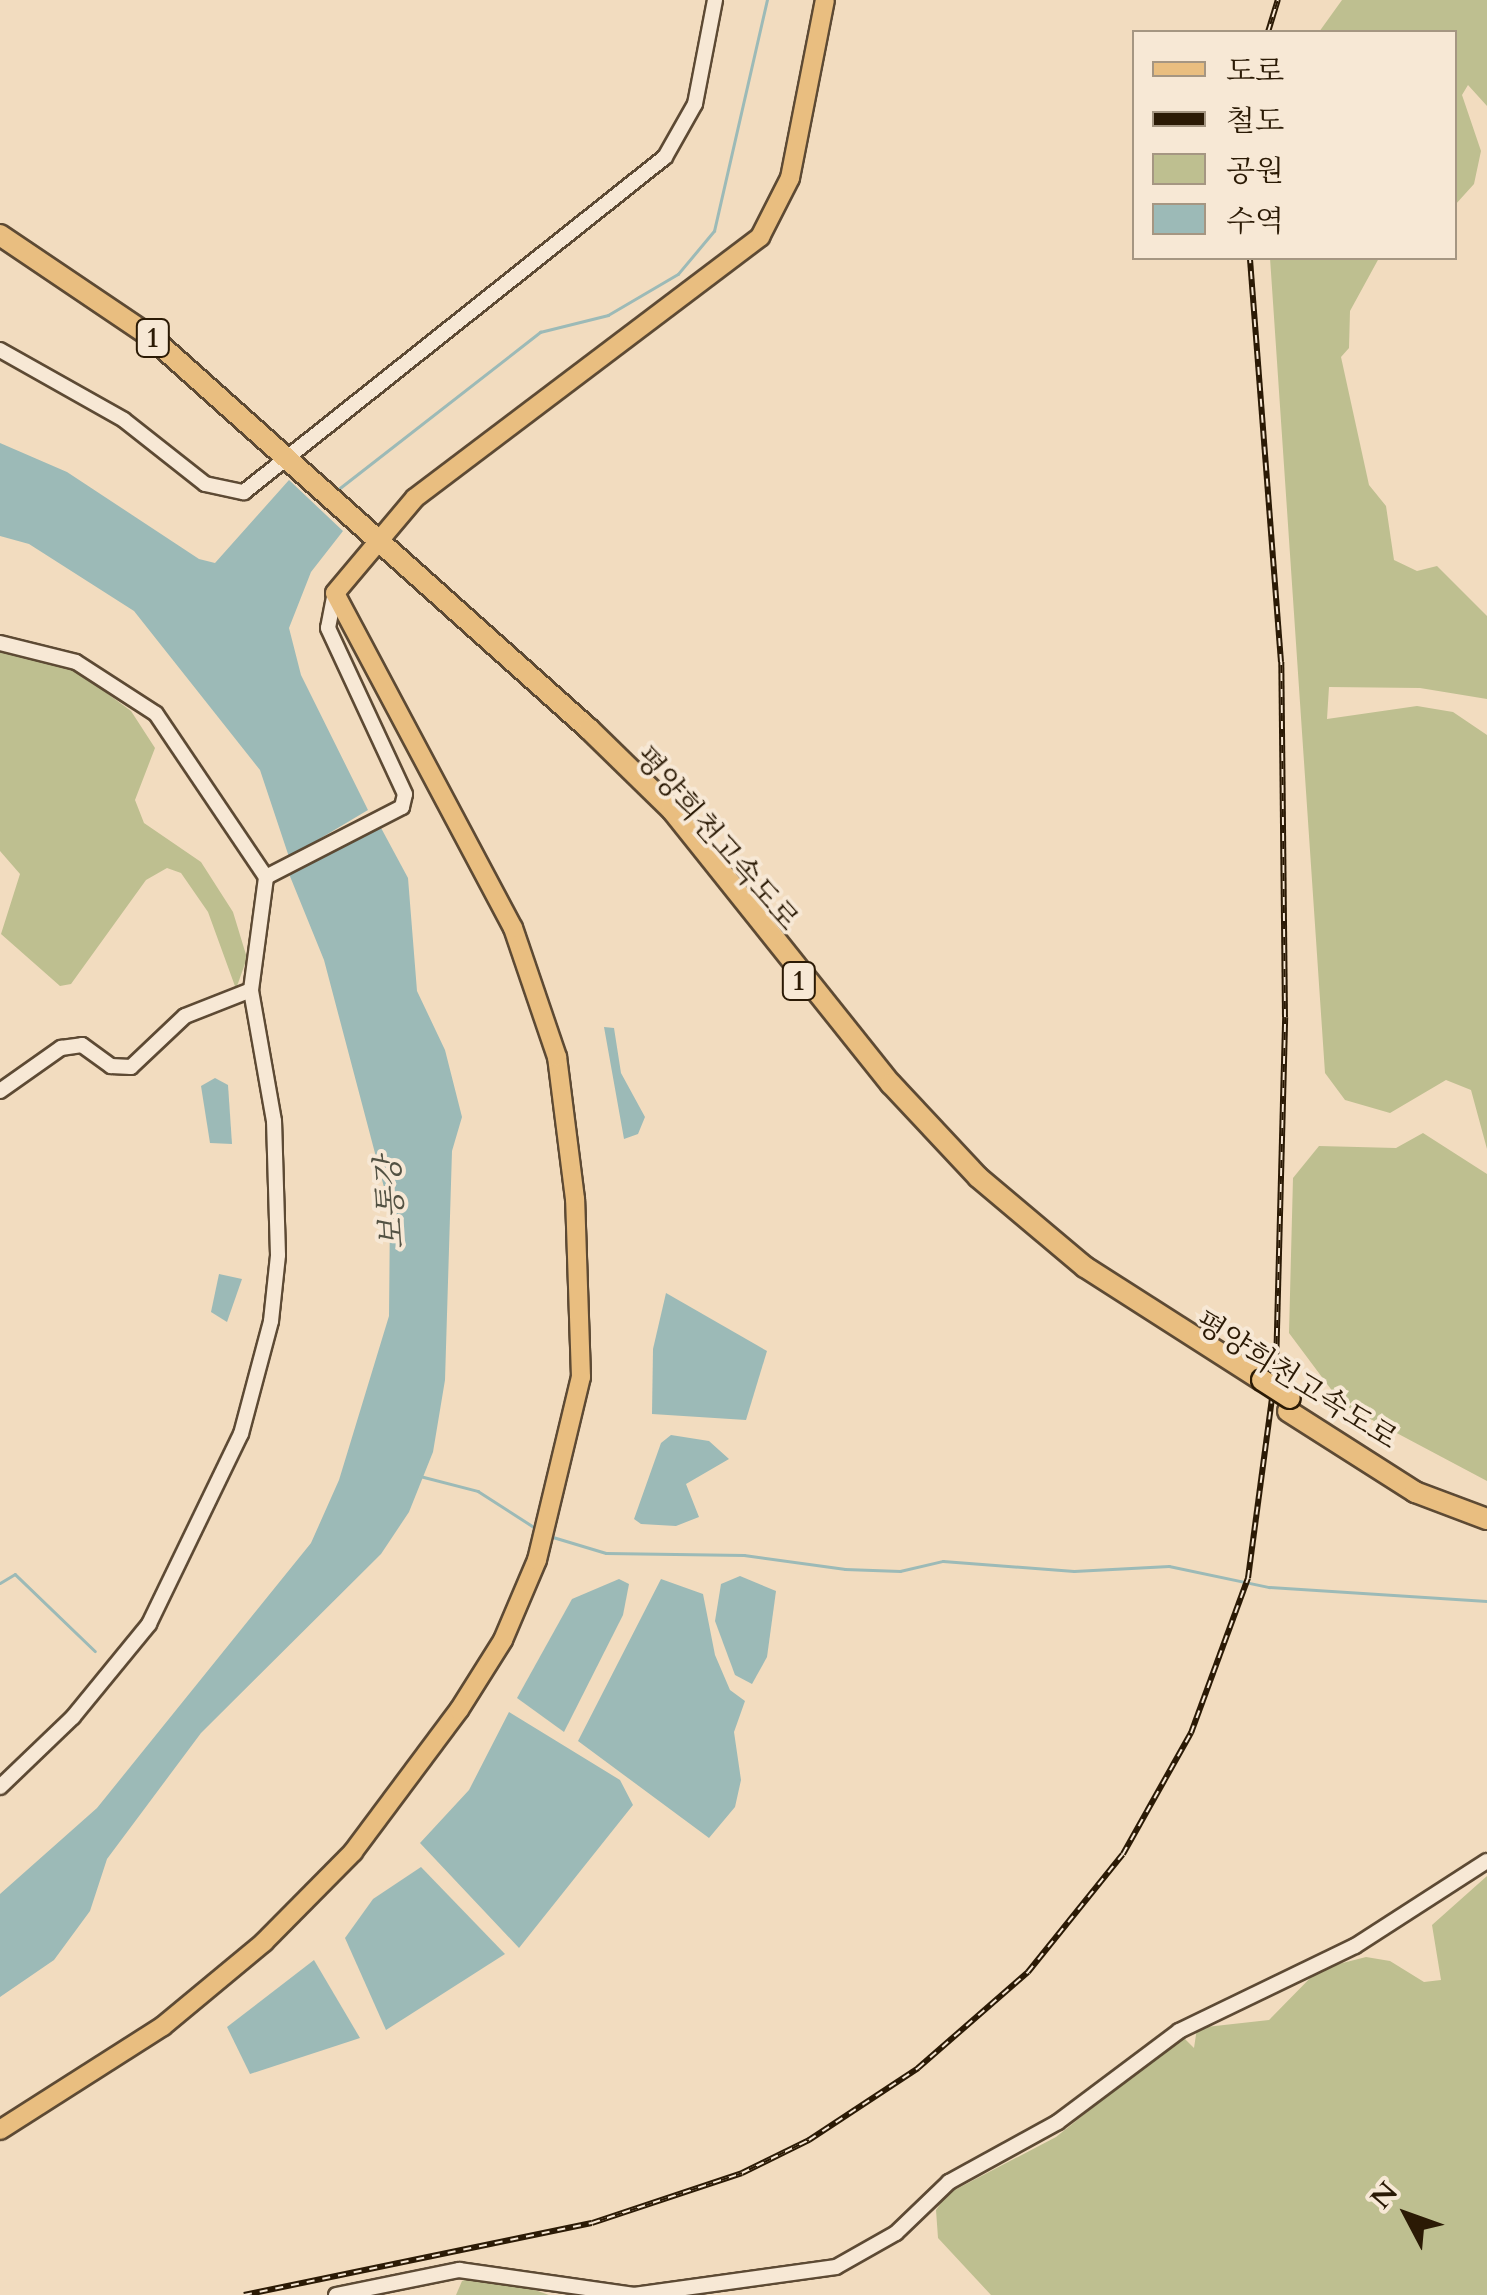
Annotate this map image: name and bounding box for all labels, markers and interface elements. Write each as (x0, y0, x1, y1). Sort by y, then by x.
legend (1132, 30, 1457, 260)
text: 도로 (1226, 51, 1284, 92)
text: 철도 (1226, 101, 1284, 142)
text: 공원 (1226, 151, 1284, 192)
text: 수역 (1226, 201, 1284, 242)
road number: 1 (136, 315, 170, 361)
street label: 평양희천고속도로 (626, 740, 806, 938)
road number: 1 (782, 958, 816, 1004)
water label: 보통강 (369, 1156, 413, 1250)
street label: 평양희천고속도로 (1188, 1304, 1404, 1458)
north arrow (1357, 2165, 1457, 2265)
text: N (1362, 2174, 1407, 2217)

